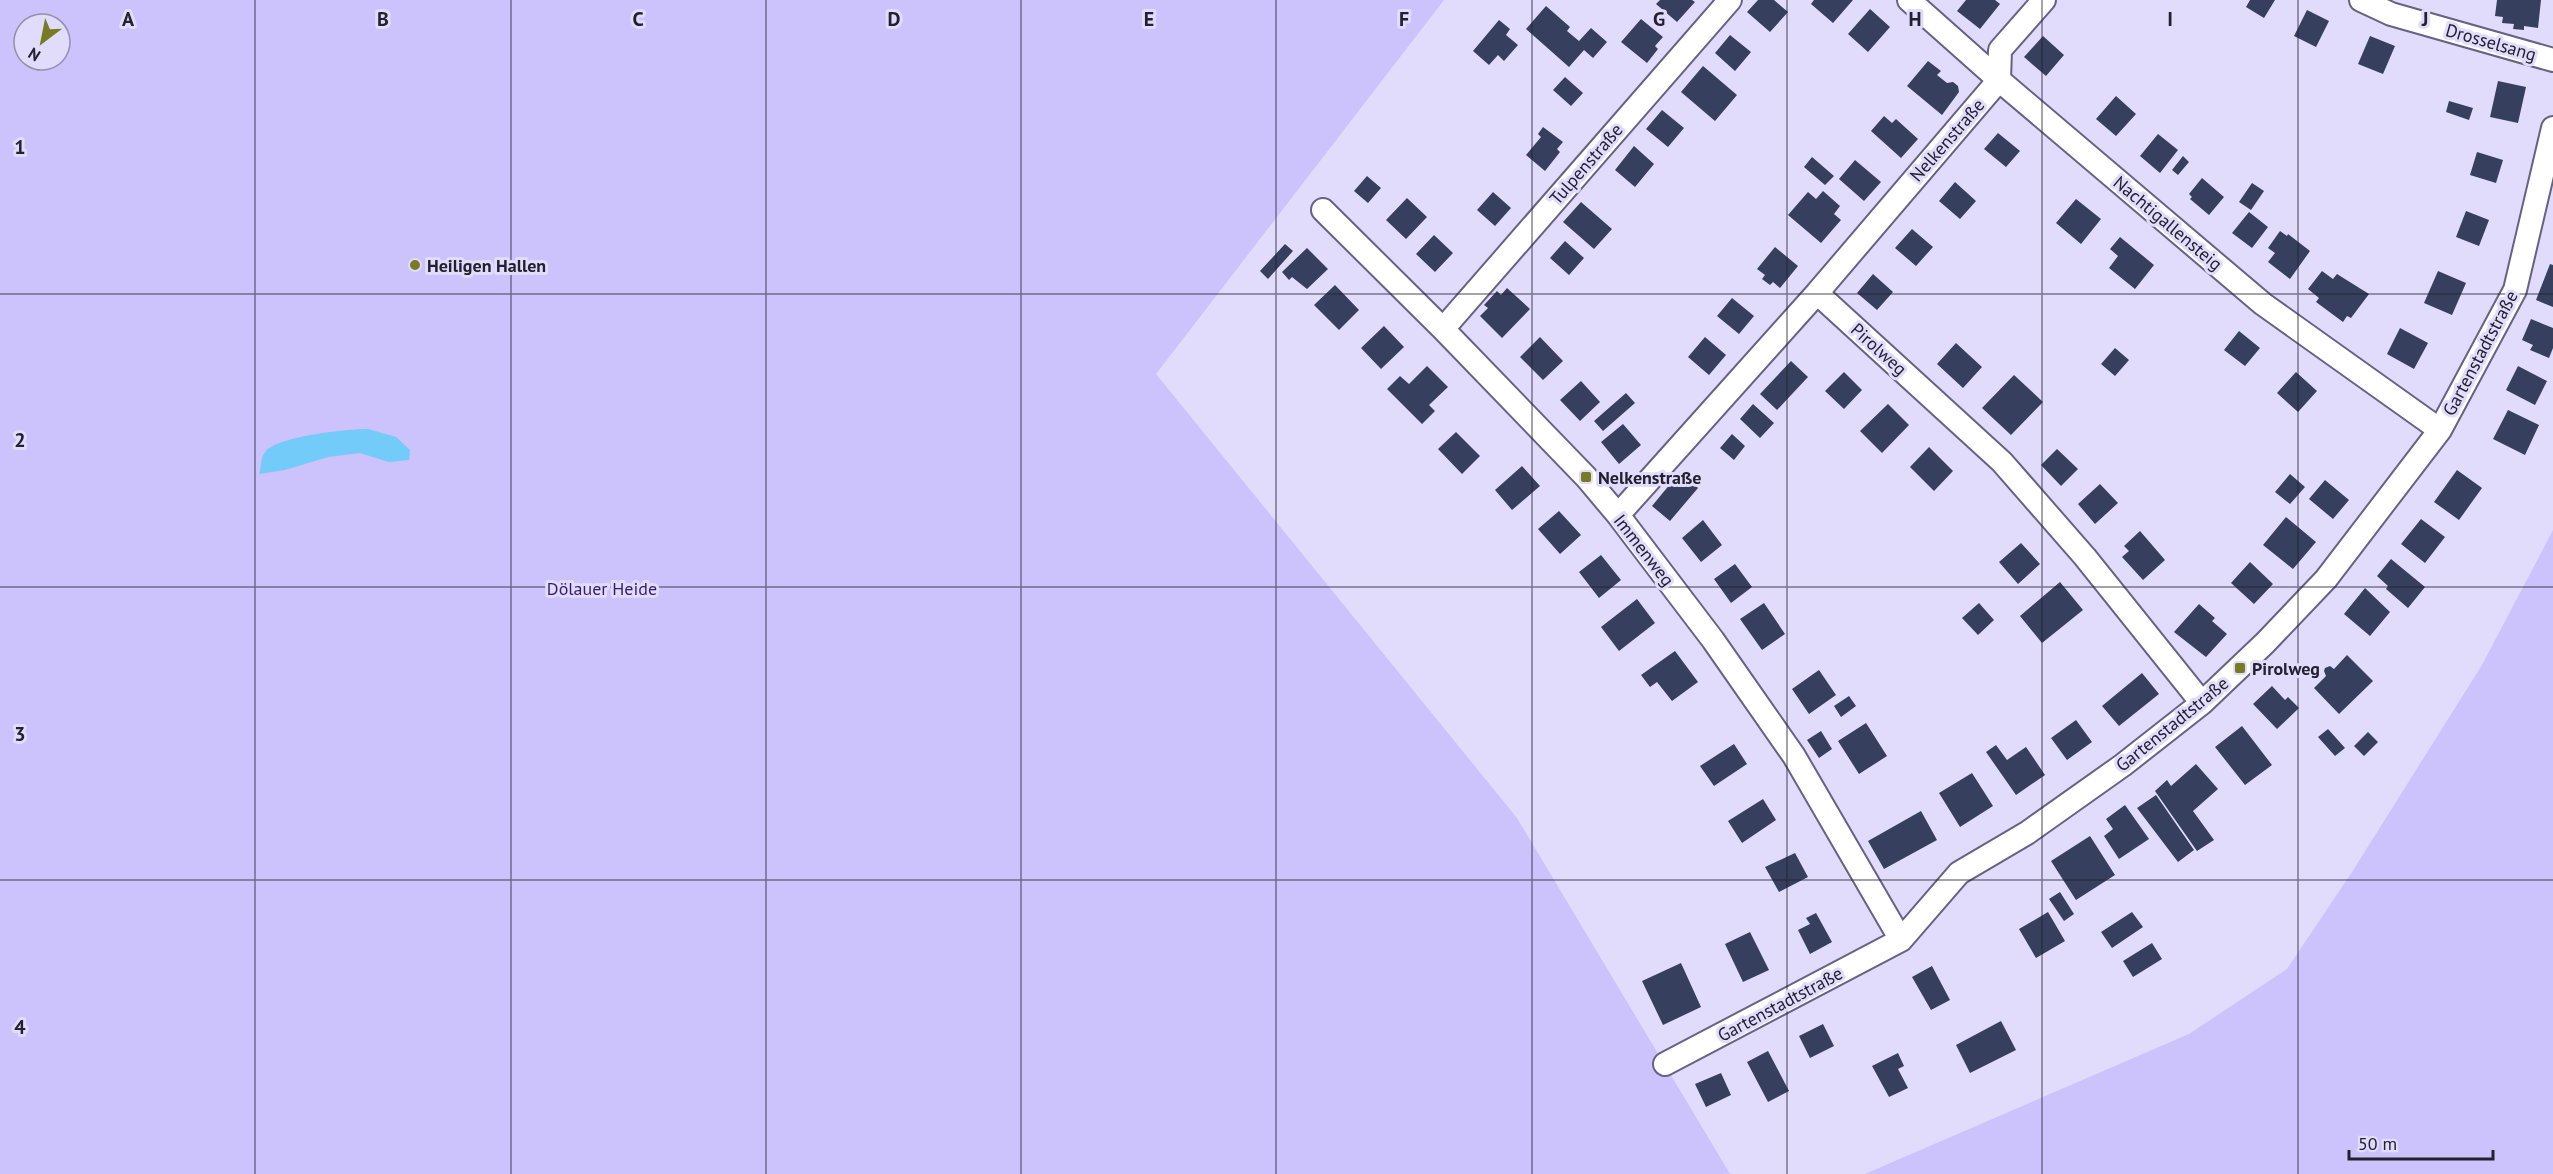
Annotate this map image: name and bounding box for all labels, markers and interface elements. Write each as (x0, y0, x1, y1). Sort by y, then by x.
text: A (122, 6, 135, 32)
text: B (377, 6, 389, 32)
text: C (632, 6, 644, 32)
text: D (888, 6, 901, 32)
text: E (1144, 6, 1154, 32)
text: F (1399, 6, 1409, 32)
text: G (1653, 6, 1665, 32)
text: H (1908, 6, 1922, 32)
text: I (2167, 6, 2173, 32)
text: J (2421, 6, 2428, 32)
north arrow (12, 12, 72, 72)
street label: Drosselsang (2443, 18, 2539, 66)
text: N (24, 43, 44, 66)
street label: Nelkenstraße (1905, 94, 1989, 186)
street label: Tulpenstraße (1544, 119, 1628, 209)
text: 1 (14, 134, 26, 160)
street label: Nachtigallensteig (2109, 171, 2227, 275)
place label: Heiligen Hallen (427, 254, 546, 277)
marker: Heiligen Hallen (408, 258, 422, 272)
street label: Gartenstadtstraße (2437, 286, 2523, 420)
street label: Pirolweg (1846, 318, 1912, 380)
text: 2 (14, 427, 26, 453)
place label: Nelkenstraße (1598, 466, 1701, 489)
marker: Nelkenstraße (1579, 470, 1593, 484)
street label: Immenweg (1609, 509, 1679, 591)
park label: Dölauer Heide (547, 577, 657, 600)
place label: Pirolweg (2252, 657, 2320, 680)
marker: Pirolweg (2233, 661, 2247, 675)
street label: Gartenstadtstraße (2111, 672, 2233, 776)
text: 3 (14, 721, 26, 747)
street label: Gartenstadtstraße (1713, 961, 1847, 1047)
text: 4 (14, 1014, 26, 1040)
scale bar (2349, 1123, 2493, 1161)
text: 50 m (2358, 1132, 2397, 1155)

